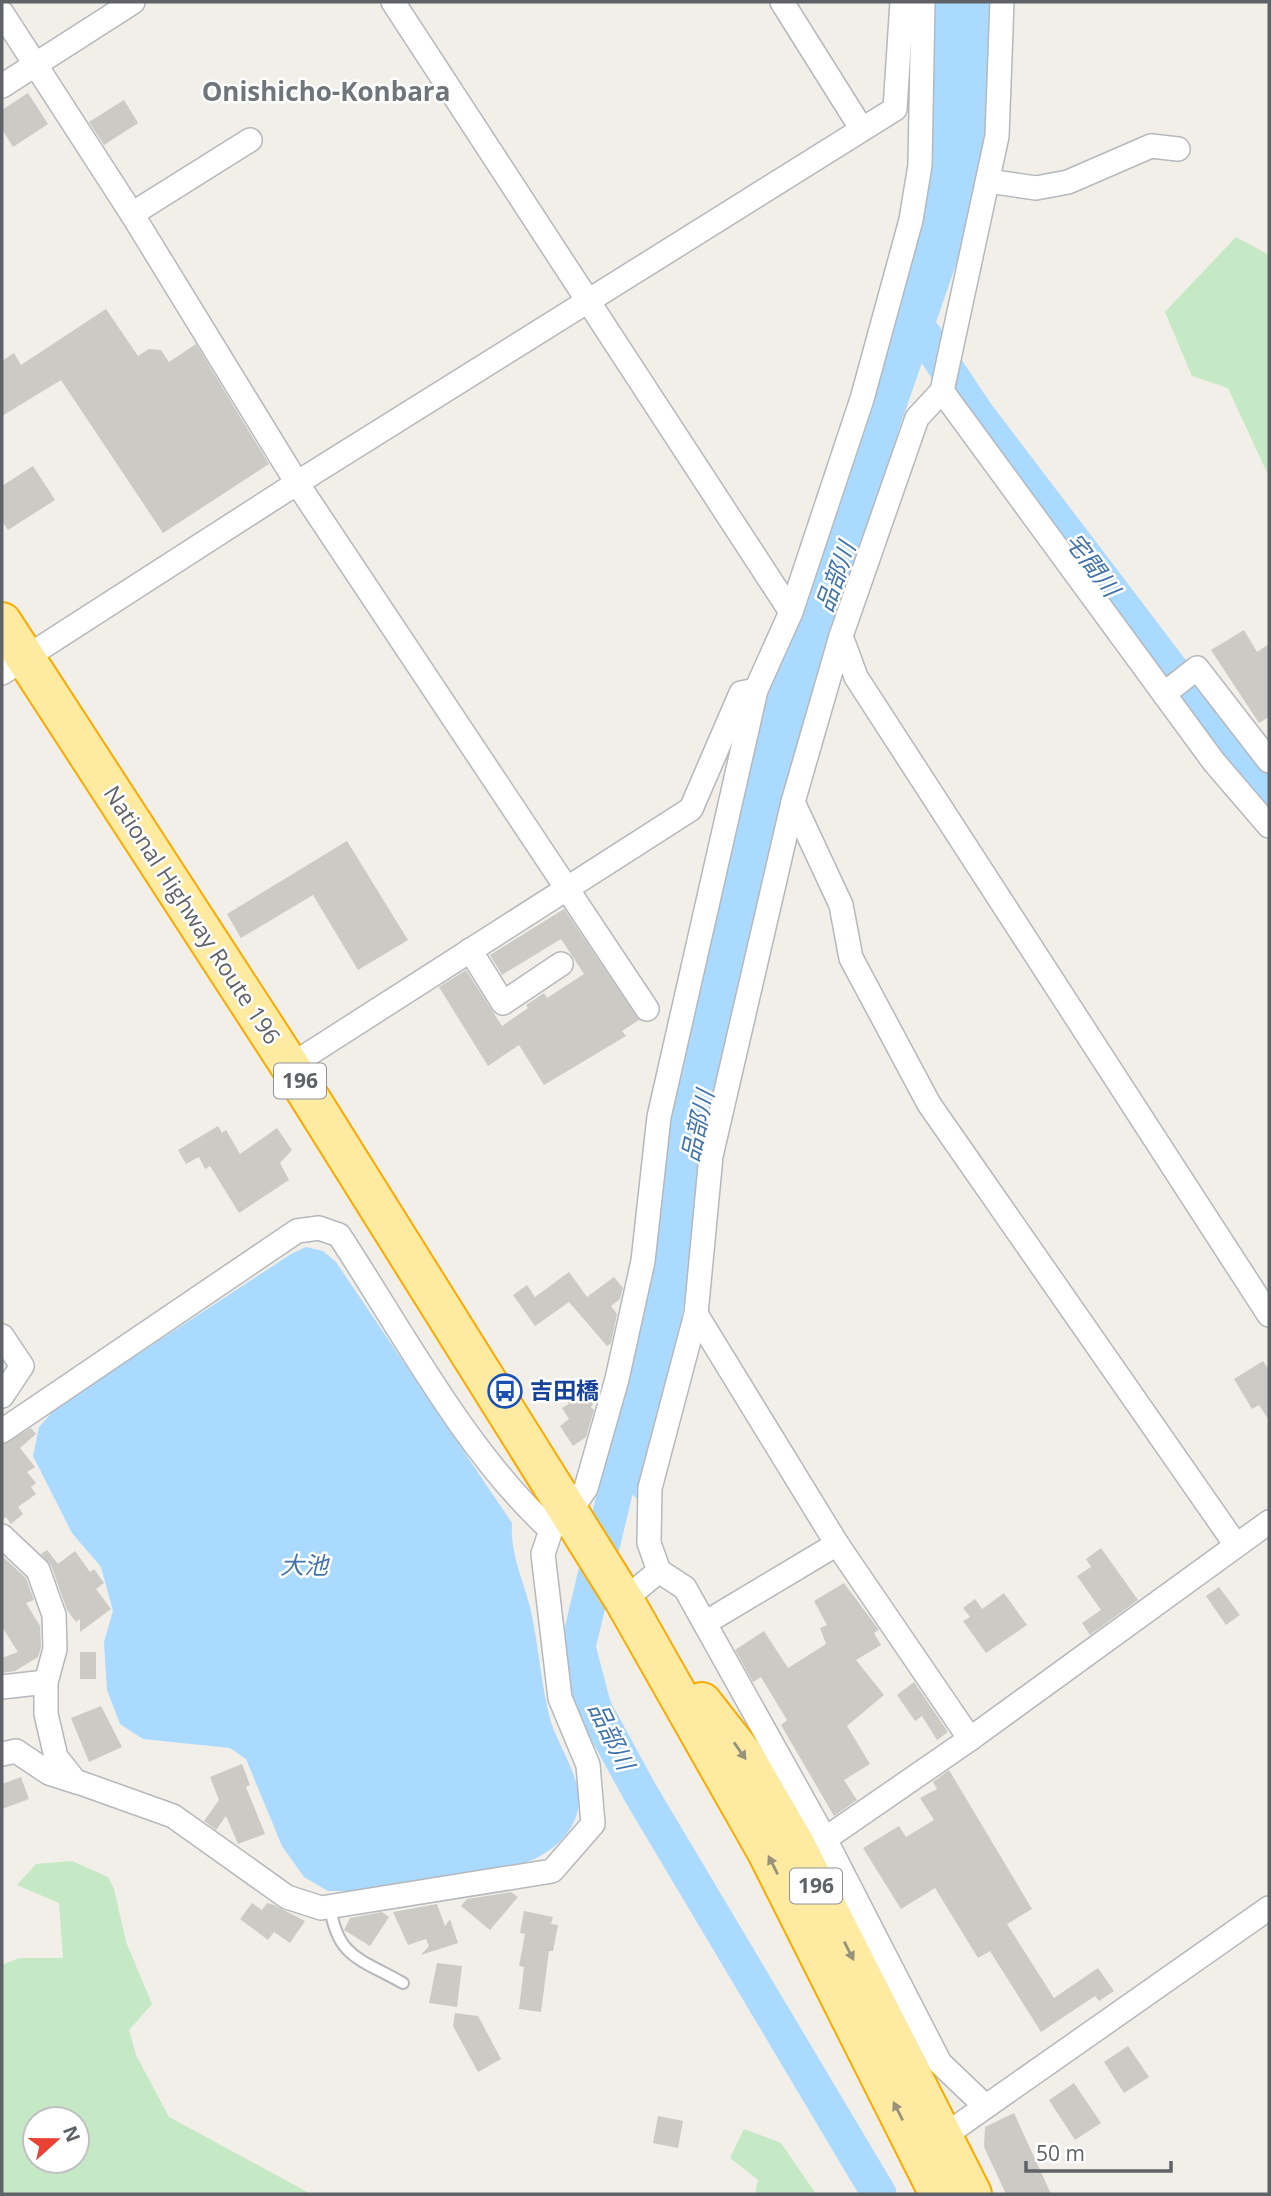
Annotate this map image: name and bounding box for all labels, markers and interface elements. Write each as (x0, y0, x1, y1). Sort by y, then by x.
district label: Onishicho-Konbara (202, 73, 450, 109)
water label: 宅間川 (1058, 525, 1130, 605)
water label: 品部川 (807, 534, 863, 616)
street label: National Highway Route 196 (97, 779, 289, 1050)
road number: 196 (274, 1064, 326, 1098)
water label: 品部川 (672, 1084, 721, 1164)
bus stop icon: 吉田橋 (486, 1372, 524, 1410)
place label: 吉田橋 (530, 1374, 599, 1406)
water label: 大池 (280, 1548, 330, 1581)
water label: 品部川 (582, 1696, 644, 1778)
one-way arrow (733, 1742, 747, 1760)
one-way arrow (768, 1855, 779, 1875)
road number: 196 (790, 1868, 842, 1904)
one-way arrow (844, 1941, 855, 1961)
one-way arrow (893, 2101, 904, 2121)
north arrow (21, 2105, 91, 2175)
text: N (57, 2122, 87, 2146)
scale bar (1026, 2130, 1171, 2174)
text: 50 m (1036, 2139, 1085, 2167)

